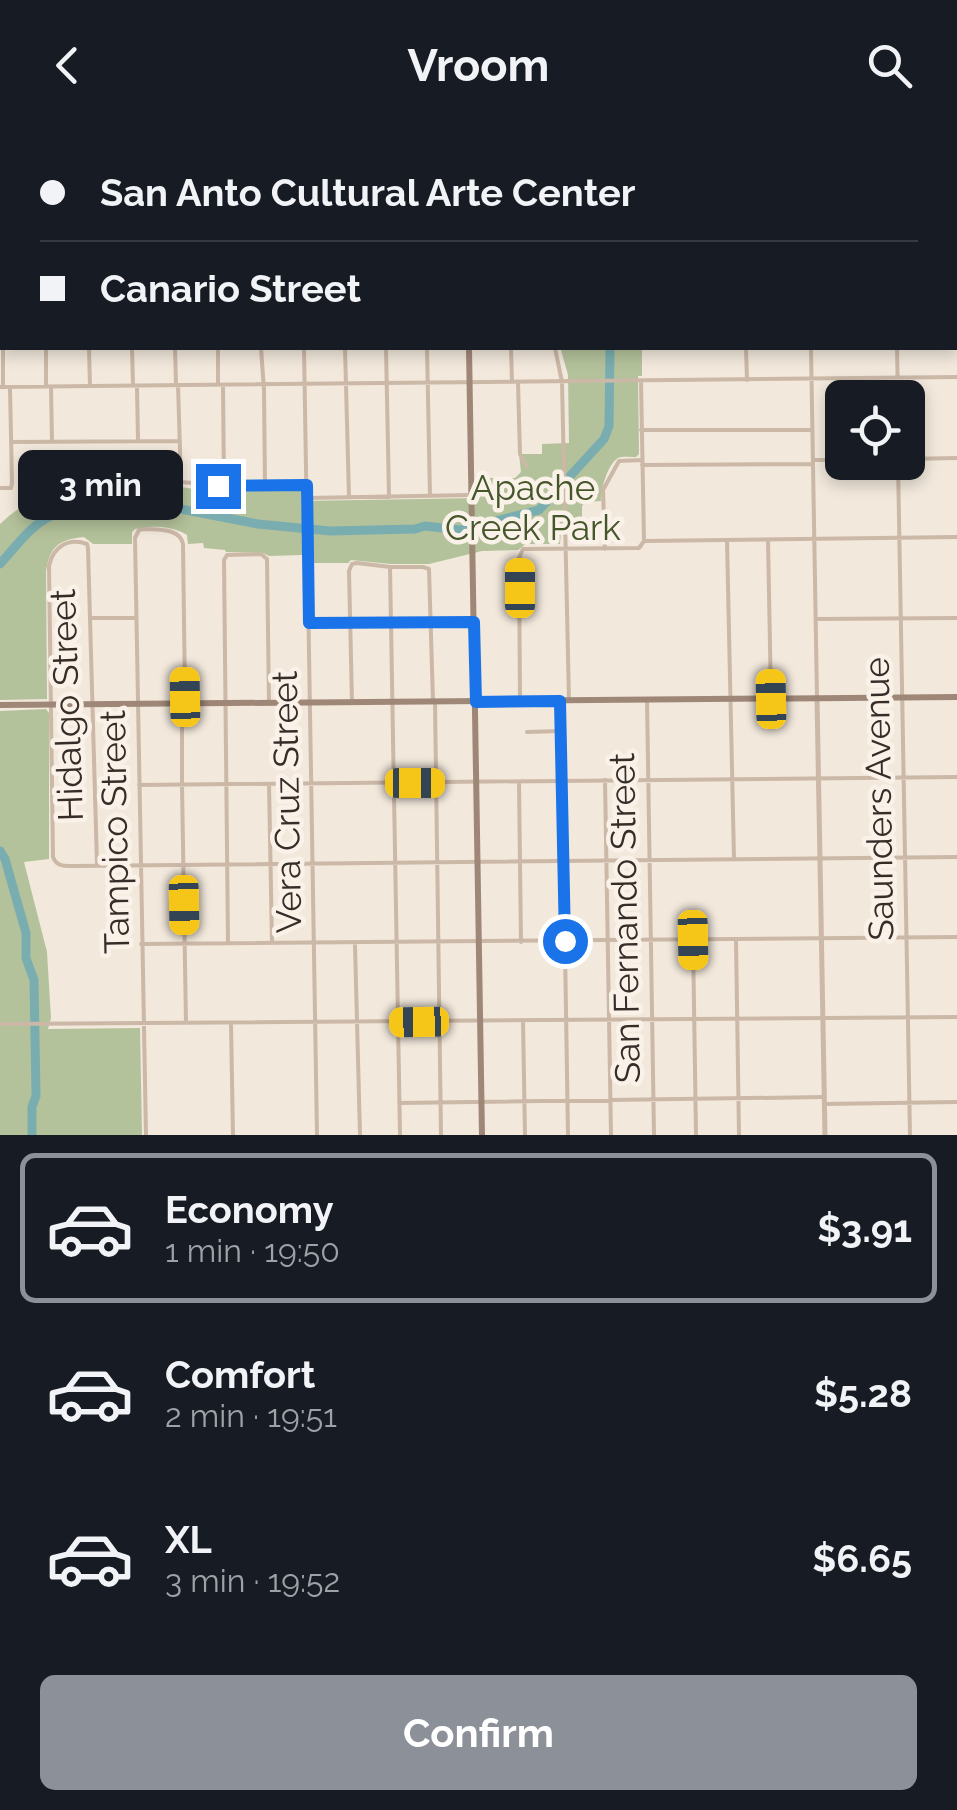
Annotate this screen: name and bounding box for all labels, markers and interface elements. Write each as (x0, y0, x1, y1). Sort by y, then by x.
icon: back (40, 38, 95, 93)
icon: search (862, 38, 917, 93)
text: Vroom (407, 39, 550, 92)
text: San Anto Cultural Arte Center (100, 170, 636, 215)
text: Canario Street (100, 266, 361, 311)
map controls (825, 380, 925, 480)
button: locate (825, 380, 925, 480)
callout: 3 min (18, 451, 183, 521)
route end (196, 464, 241, 509)
text: 3 min (59, 466, 142, 503)
park label: Apache Creek Park (445, 467, 621, 548)
car (505, 558, 535, 618)
street label: Hidalgo Street (42, 588, 91, 822)
street label: Saunders Avenue (856, 657, 901, 941)
car (169, 667, 201, 727)
car (755, 669, 787, 729)
street label: Vera Cruz Street (264, 670, 309, 934)
street label: Tampico Street (92, 709, 137, 954)
street label: San Fernando Street (601, 752, 648, 1084)
car (385, 768, 445, 798)
car (168, 875, 200, 935)
car (677, 910, 709, 970)
route start (543, 919, 588, 964)
car (389, 1006, 449, 1038)
icon: car (45, 1183, 135, 1273)
text: Economy (165, 1187, 334, 1232)
text: $3.91 (817, 1206, 912, 1251)
text: 1 min · 19:50 (165, 1232, 340, 1269)
icon: car (45, 1348, 135, 1438)
text: Comfort (165, 1352, 315, 1397)
text: $5.28 (814, 1371, 912, 1416)
text: 2 min · 19:51 (165, 1397, 337, 1434)
icon: car (45, 1513, 135, 1603)
text: XL (165, 1517, 212, 1562)
text: $6.65 (812, 1536, 912, 1581)
text: 3 min · 19:52 (165, 1562, 340, 1599)
button: Confirm (40, 1675, 917, 1790)

